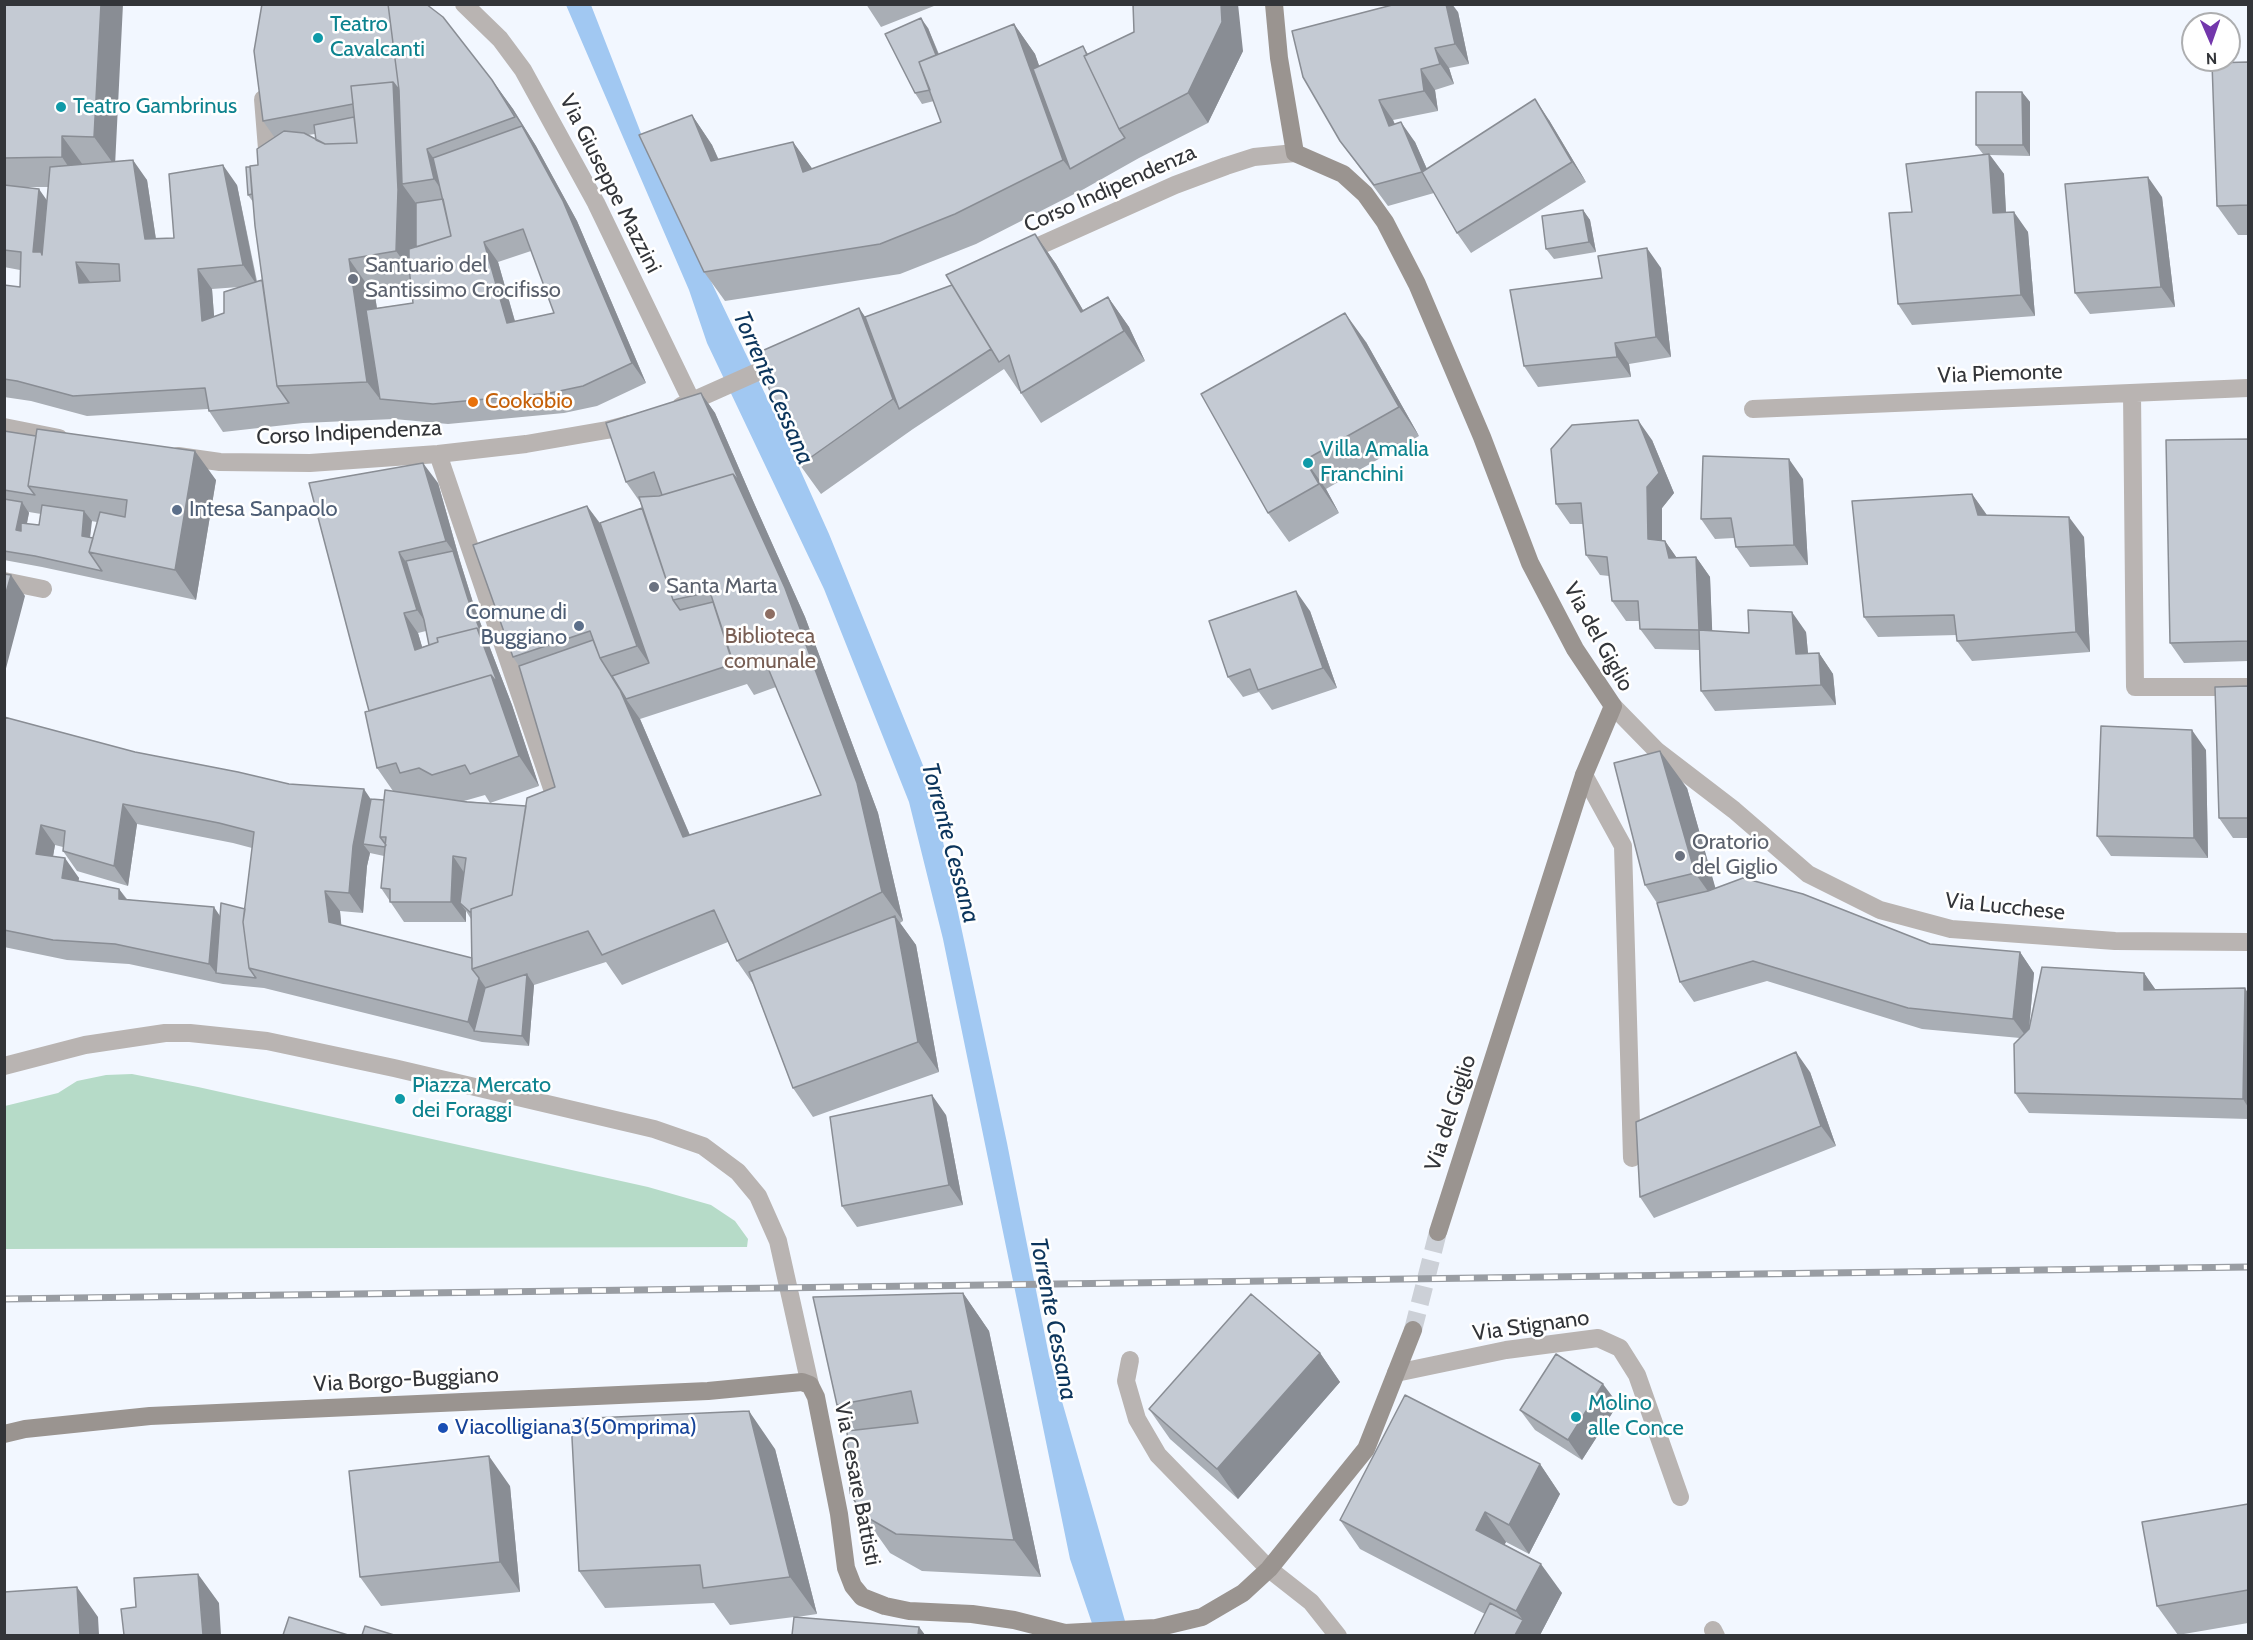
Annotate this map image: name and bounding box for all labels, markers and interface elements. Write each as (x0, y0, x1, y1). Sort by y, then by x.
place label: Teatro Cavalcanti (330, 12, 425, 63)
north arrow (2181, 12, 2241, 72)
marker: Teatro Cavalcanti (311, 31, 325, 45)
text: N (2206, 49, 2218, 68)
street label: Via Giuseppe Mazzini (553, 90, 667, 278)
place label: Teatro Gambrinus (73, 94, 237, 120)
marker: Teatro Gambrinus (54, 100, 68, 114)
street label: Corso Indipendenza (1020, 139, 1200, 239)
place label: Santuario del Santissimo Crocifisso (365, 253, 561, 304)
marker: Santuario del Santissimo Crocifisso (346, 272, 360, 286)
water label: Torrente Cessana (726, 307, 820, 469)
street label: Via Piemonte (1937, 359, 2063, 389)
place label: Cookobio (485, 389, 573, 415)
marker: Cookobio (466, 395, 480, 409)
street label: Corso Indipendenza (256, 415, 442, 451)
place label: Villa Amalia Franchini (1320, 437, 1429, 488)
marker: Villa Amalia Franchini (1301, 456, 1315, 470)
place label: Intesa Sanpaolo (189, 497, 338, 523)
marker: Intesa Sanpaolo (170, 503, 184, 517)
place label: Santa Marta (666, 574, 778, 600)
street label: Via del Giglio (1557, 578, 1639, 696)
marker: Santa Marta (647, 580, 661, 594)
place label: Comune di Buggiano (465, 600, 567, 652)
marker: Biblioteca comunale (763, 607, 777, 621)
marker: Comune di Buggiano (572, 619, 586, 633)
place label: Biblioteca comunale (724, 624, 816, 676)
water label: Torrente Cessana (915, 760, 985, 926)
place label: Oratorio del Giglio (1692, 830, 1778, 882)
marker: Oratorio del Giglio (1673, 849, 1687, 863)
street label: Via Lucchese (1944, 888, 2066, 926)
street label: Via del Giglio (1420, 1052, 1482, 1174)
place label: Piazza Mercato dei Foraggi (412, 1073, 551, 1124)
marker: Piazza Mercato dei Foraggi (393, 1092, 407, 1106)
water label: Torrente Cessana (1023, 1235, 1083, 1403)
street label: Via Stignano (1471, 1305, 1591, 1347)
street label: Via Borgo-Buggiano (313, 1362, 499, 1398)
place label: Molino alle Conce (1588, 1391, 1684, 1442)
street label: Via Cesare Battisti (828, 1400, 886, 1568)
marker: Molino alle Conce (1569, 1410, 1583, 1424)
place label: Viacolligiana3(50mprima) (455, 1415, 697, 1441)
marker: Viacolligiana3(50mprima) (436, 1421, 450, 1435)

